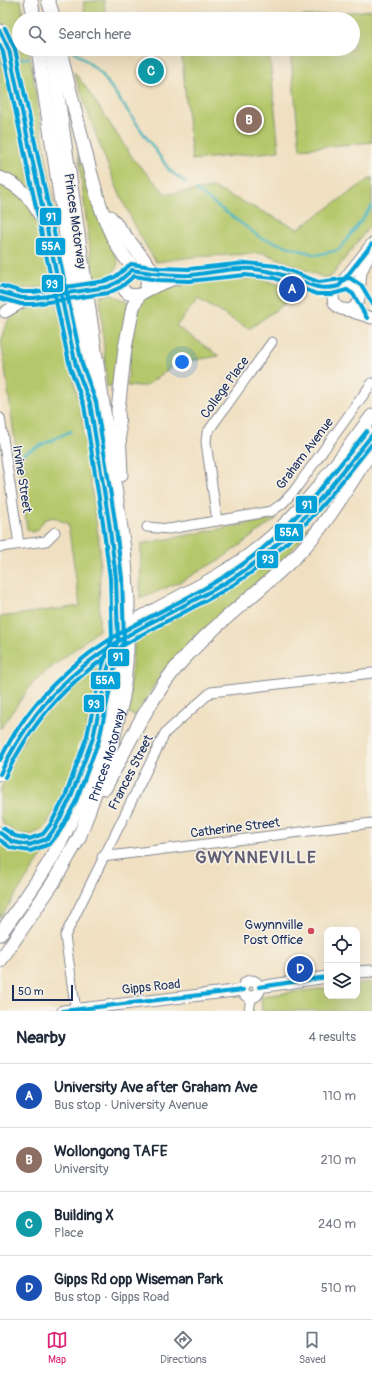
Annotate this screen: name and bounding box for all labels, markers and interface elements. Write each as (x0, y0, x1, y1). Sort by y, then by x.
search box (12, 12, 360, 56)
icon: search (26, 23, 48, 45)
text: Search here (58, 25, 131, 44)
pin: C (138, 56, 164, 86)
pin: B (236, 105, 262, 135)
street label: Princes Motorway (60, 172, 90, 270)
line badge: 91 (39, 207, 62, 226)
text: 91 (46, 211, 56, 224)
line badge: 55A (35, 237, 66, 256)
text: 55A (41, 240, 61, 253)
line badge: 93 (41, 274, 64, 293)
pin: A (279, 274, 305, 304)
text: 93 (46, 278, 58, 291)
your location (172, 352, 192, 372)
street label: College Place (197, 353, 253, 422)
street label: Graham Avenue (273, 414, 337, 493)
street label: Irvine Street (9, 444, 35, 515)
line badge: 91 (295, 495, 318, 514)
text: 91 (302, 499, 312, 512)
line badge: 55A (274, 523, 304, 542)
text: 55A (279, 526, 299, 539)
line badge: 93 (256, 550, 279, 569)
text: 93 (262, 553, 274, 566)
line badge: 91 (107, 648, 130, 667)
text: 91 (113, 651, 123, 664)
line badge: 55A (90, 671, 121, 690)
text: 55A (95, 674, 115, 687)
line badge: 93 (83, 694, 105, 713)
text: 93 (88, 698, 100, 711)
street label: Princes Motorway (86, 707, 129, 804)
street label: Frances Street (105, 731, 157, 813)
street label: Catherine Street (189, 814, 282, 841)
district label: GWYNNEVILLE (195, 847, 317, 868)
place label: Gwynnville Post Office (243, 917, 304, 948)
marker: Gwynnville Post Office (306, 926, 316, 936)
map controls (324, 927, 360, 999)
button: locate (324, 927, 360, 963)
pin: D (287, 954, 313, 984)
button: layers (324, 963, 360, 999)
street label: Gipps Road (121, 976, 181, 998)
scale bar (12, 983, 73, 1002)
text: 50 m (18, 985, 44, 998)
text: Nearby (16, 1027, 65, 1048)
text: 4 results (309, 1029, 356, 1045)
text: University Ave after Graham Ave (54, 1078, 257, 1097)
text: A (25, 1088, 33, 1104)
text: 110 m (323, 1088, 356, 1104)
text: Bus stop · University Avenue (54, 1097, 208, 1113)
text: Wollongong TAFE (54, 1142, 168, 1161)
text: B (25, 1152, 33, 1168)
text: 210 m (320, 1152, 356, 1168)
text: University (54, 1161, 108, 1177)
text: Building X (54, 1206, 114, 1225)
text: C (25, 1216, 33, 1232)
text: 240 m (318, 1216, 356, 1232)
text: Place (54, 1225, 83, 1241)
text: Gipps Rd opp Wiseman Park (54, 1270, 223, 1289)
text: D (25, 1280, 33, 1296)
text: 510 m (321, 1280, 356, 1296)
text: Bus stop · Gipps Road (54, 1289, 169, 1305)
tab: Map (46, 1329, 68, 1366)
tab: Directions (160, 1329, 207, 1366)
tab: Saved (299, 1329, 326, 1366)

